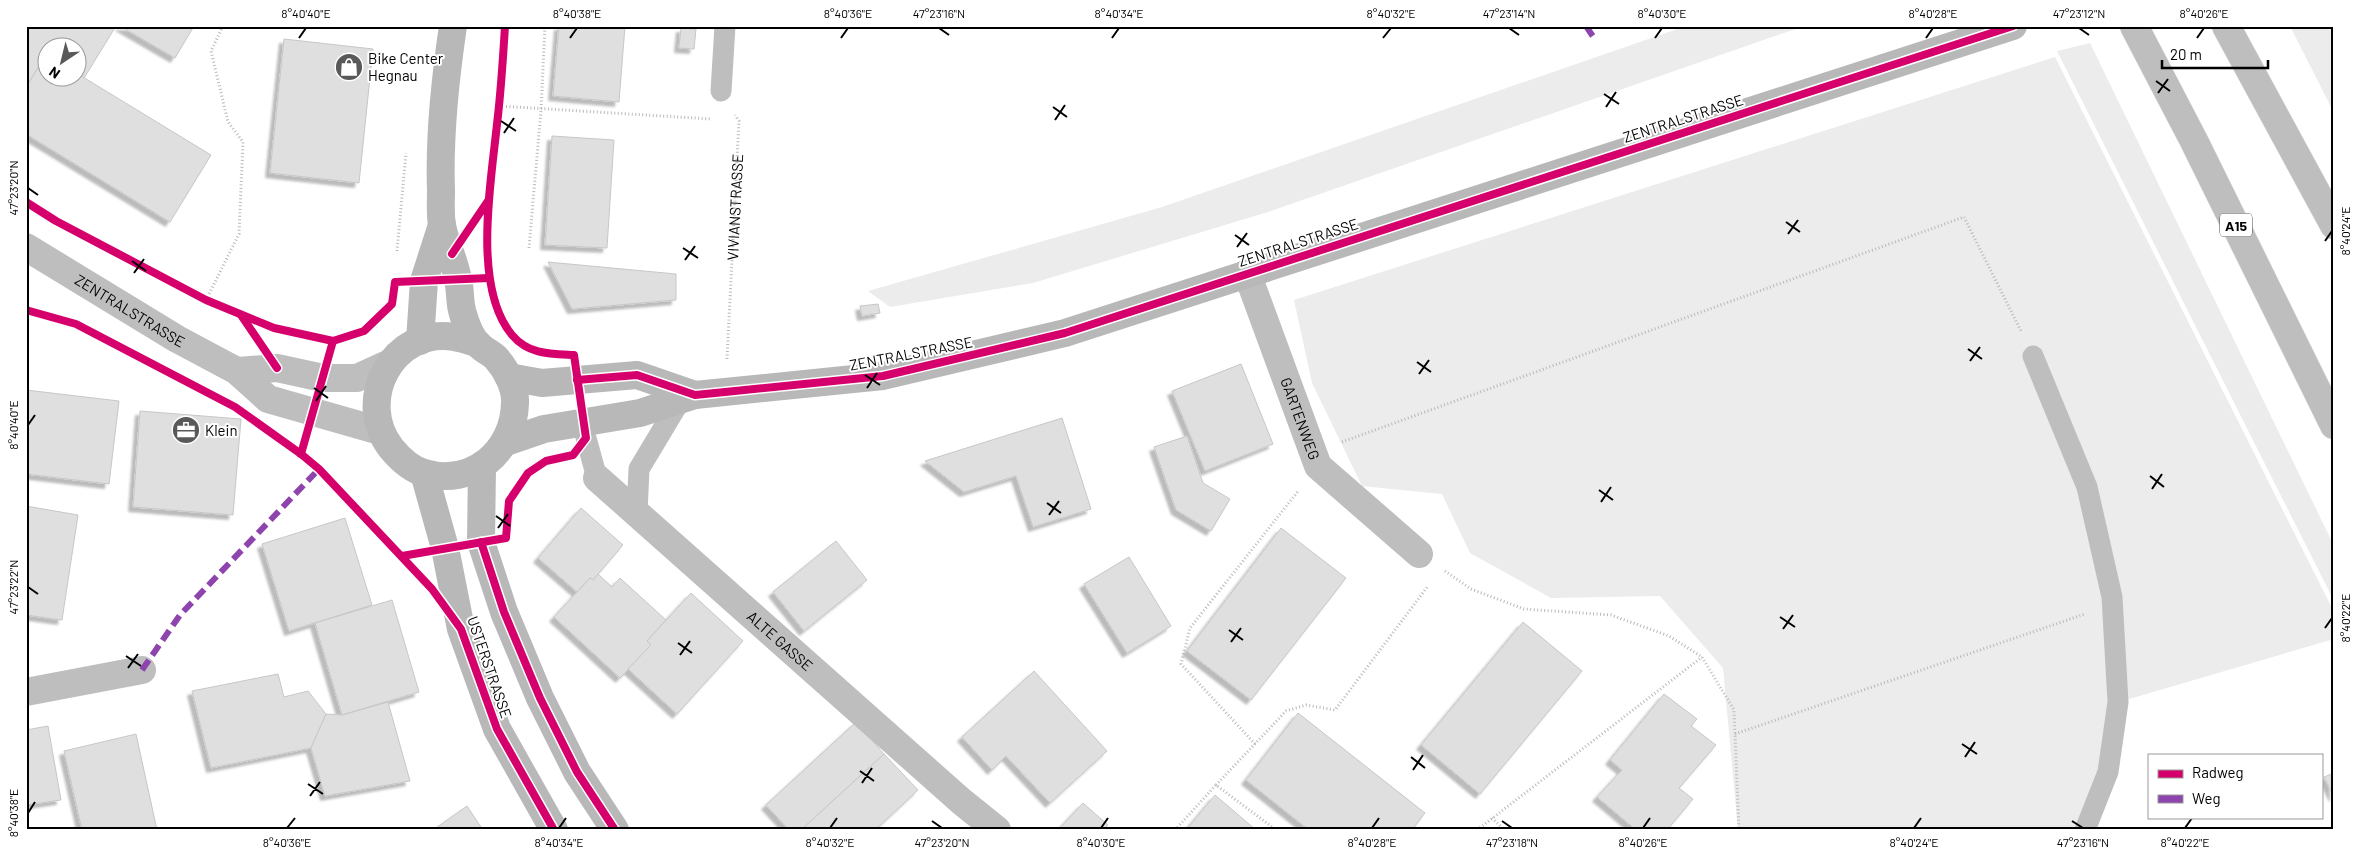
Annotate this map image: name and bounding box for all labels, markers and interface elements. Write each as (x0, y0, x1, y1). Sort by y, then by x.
text: 8°40'40"E (281, 6, 331, 20)
text: 8°40'38"E (553, 6, 601, 20)
text: 8°40'36"E (824, 6, 872, 20)
text: 47°23'16"N (913, 6, 965, 20)
text: 8°40'34"E (1095, 6, 1143, 20)
text: 8°40'32"E (1367, 6, 1415, 20)
text: 47°23'14"N (1483, 6, 1535, 20)
text: 8°40'30"E (1637, 6, 1687, 20)
text: 8°40'28"E (1909, 6, 1957, 20)
text: 47°23'12"N (2053, 6, 2105, 20)
text: 8°40'26"E (2180, 6, 2228, 20)
north arrow (38, 38, 88, 88)
scale bar (2162, 38, 2269, 70)
text: 20 m (2170, 45, 2202, 63)
place label: Bike Center Hegnau (368, 49, 444, 84)
shop icon: Bike Center Hegnau (334, 52, 364, 82)
text: N (46, 63, 63, 83)
street label: ZENTRALSTRASSE (1621, 90, 1745, 146)
street label: VIVIANSTRASSE (723, 153, 746, 261)
text: 47°23'20"N (6, 160, 20, 216)
text: 8°40'24"E (2338, 206, 2352, 256)
street label: ZENTRALSTRASSE (1236, 214, 1360, 270)
road number: A15 (2220, 214, 2252, 236)
street label: ZENTRALSTRASSE (72, 270, 188, 351)
street label: ZENTRALSTRASSE (848, 332, 974, 374)
street label: GARTENWEG (1277, 375, 1324, 462)
text: 8°40'40"E (6, 400, 20, 450)
office icon: Klein (171, 415, 201, 445)
place label: Klein (205, 421, 238, 439)
text: 47°23'22"N (6, 560, 20, 614)
text: 8°40'22"E (2338, 593, 2352, 643)
street label: ALTE GASSE (744, 607, 817, 674)
street label: USTERSTRASSE (464, 614, 516, 720)
legend (2148, 754, 2322, 818)
text: Radweg (2192, 763, 2244, 781)
text: 8°40'38"E (6, 789, 20, 837)
text: Weg (2192, 789, 2220, 807)
text: 8°40'36"E (263, 835, 311, 849)
text: 8°40'34"E (535, 835, 583, 849)
text: 8°40'32"E (806, 835, 854, 849)
text: 47°23'20"N (914, 835, 970, 849)
text: 8°40'30"E (1076, 835, 1126, 849)
text: 8°40'28"E (1348, 835, 1396, 849)
text: 47°23'18"N (1486, 835, 1538, 849)
text: 8°40'26"E (1619, 835, 1667, 849)
text: 8°40'24"E (1889, 835, 1939, 849)
text: 47°23'16"N (2057, 835, 2109, 849)
text: 8°40'22"E (2160, 835, 2210, 849)

